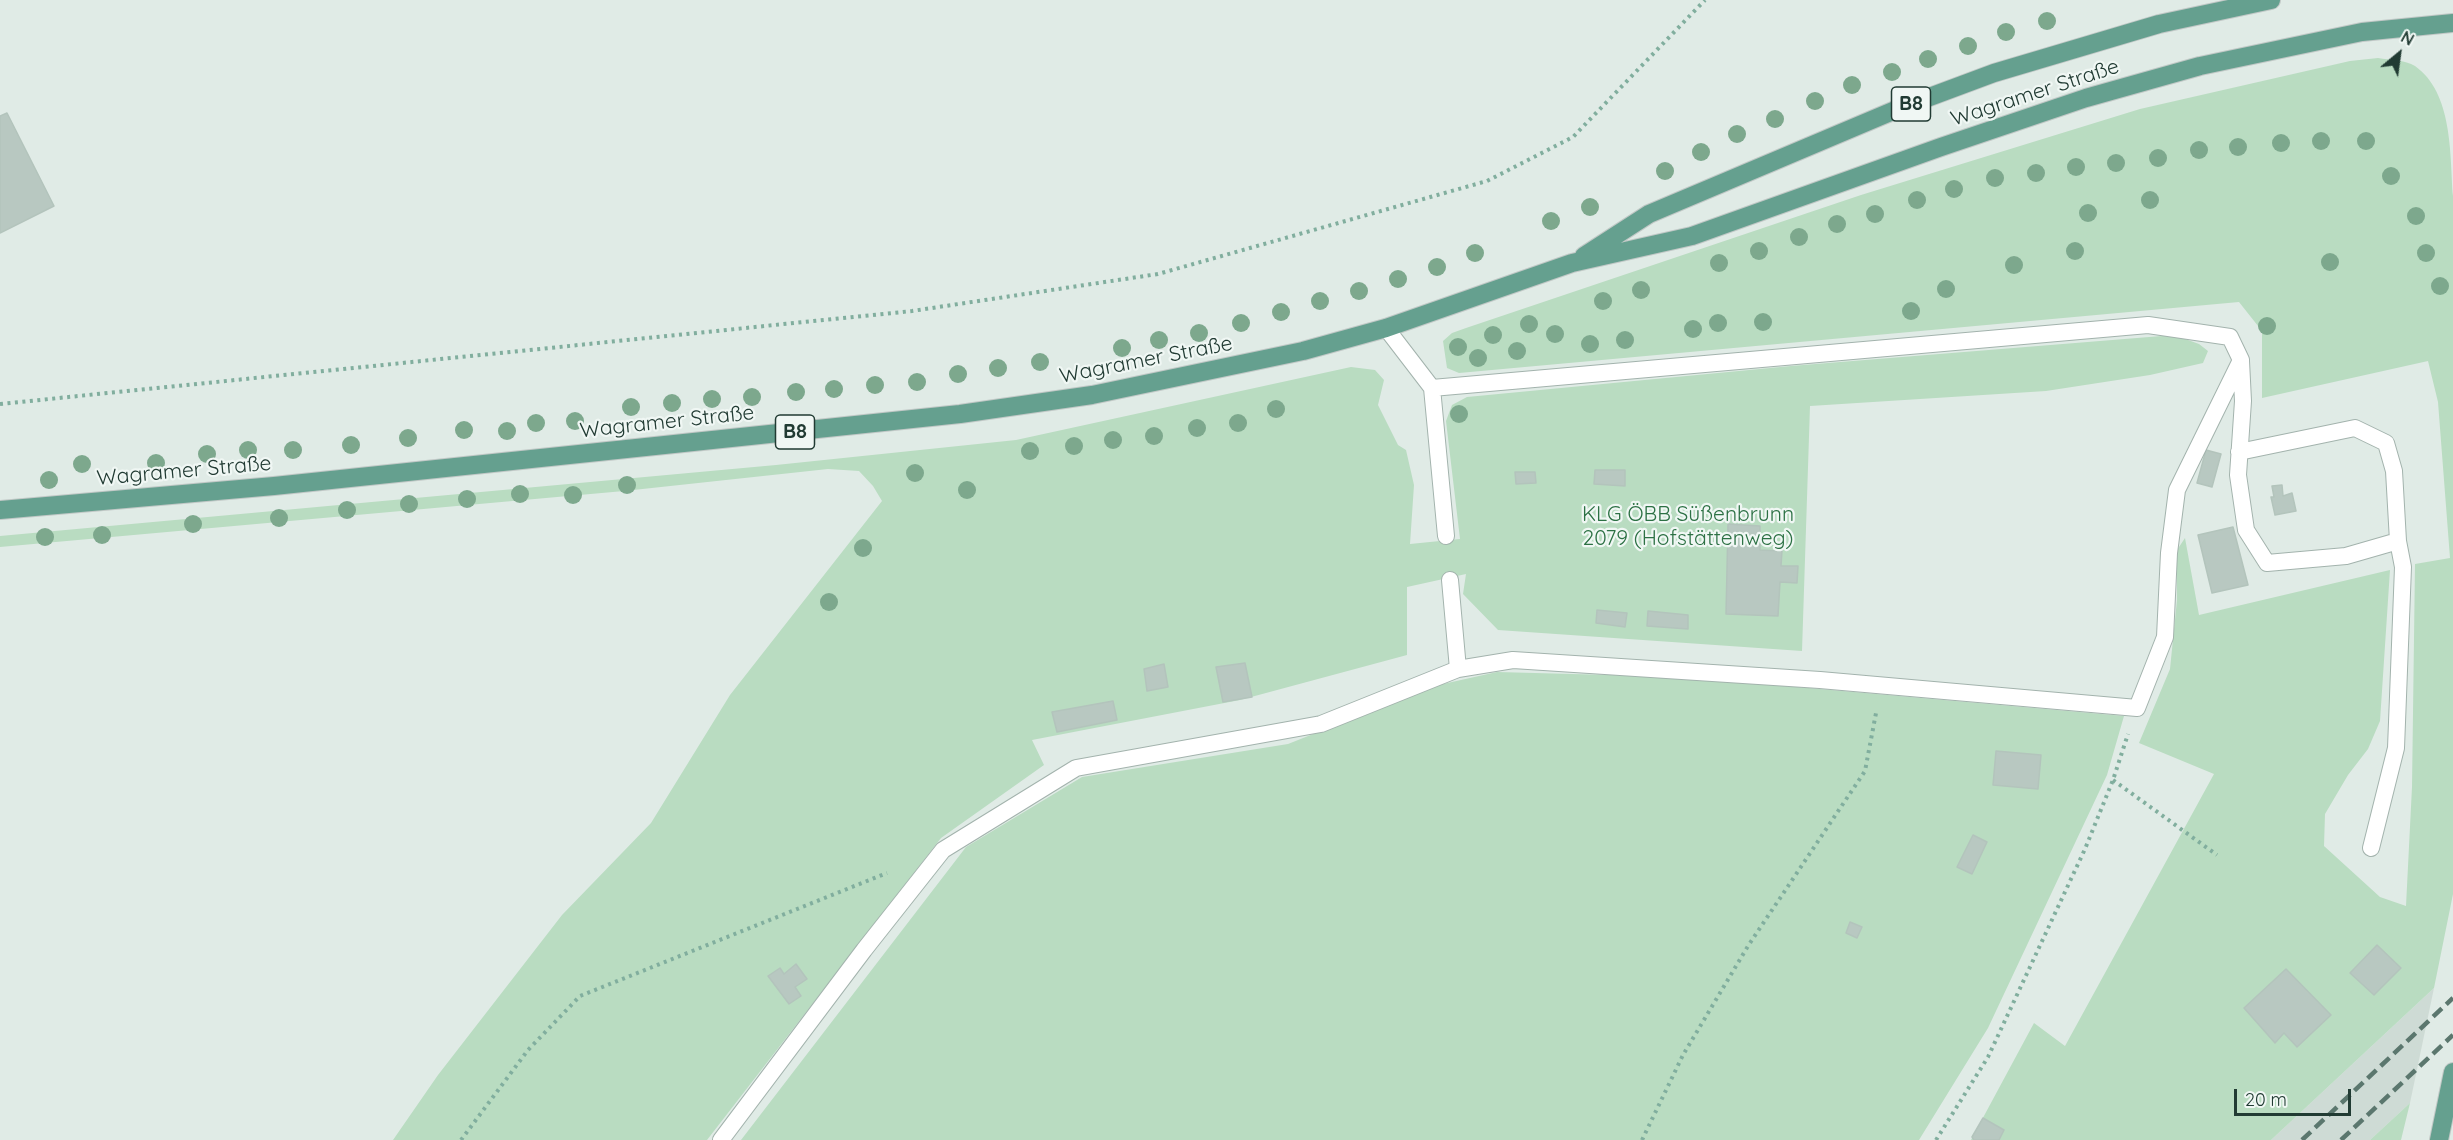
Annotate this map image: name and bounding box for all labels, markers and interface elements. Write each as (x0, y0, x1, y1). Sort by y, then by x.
north arrow (2369, 24, 2429, 84)
text: N (2398, 27, 2418, 50)
street label: Wagramer Straße (1948, 54, 2122, 132)
road number: B8 (1892, 87, 1930, 121)
street label: Wagramer Straße (1058, 331, 1234, 389)
street label: Wagramer Straße (578, 400, 756, 444)
road number: B8 (776, 415, 814, 449)
street label: Wagramer Straße (96, 451, 272, 491)
park label: KLG ÖBB Süßenbrunn 2079 (Hofstättenweg) (1582, 502, 1794, 552)
scale bar (2237, 1077, 2354, 1115)
text: 20 m (2245, 1088, 2287, 1111)

